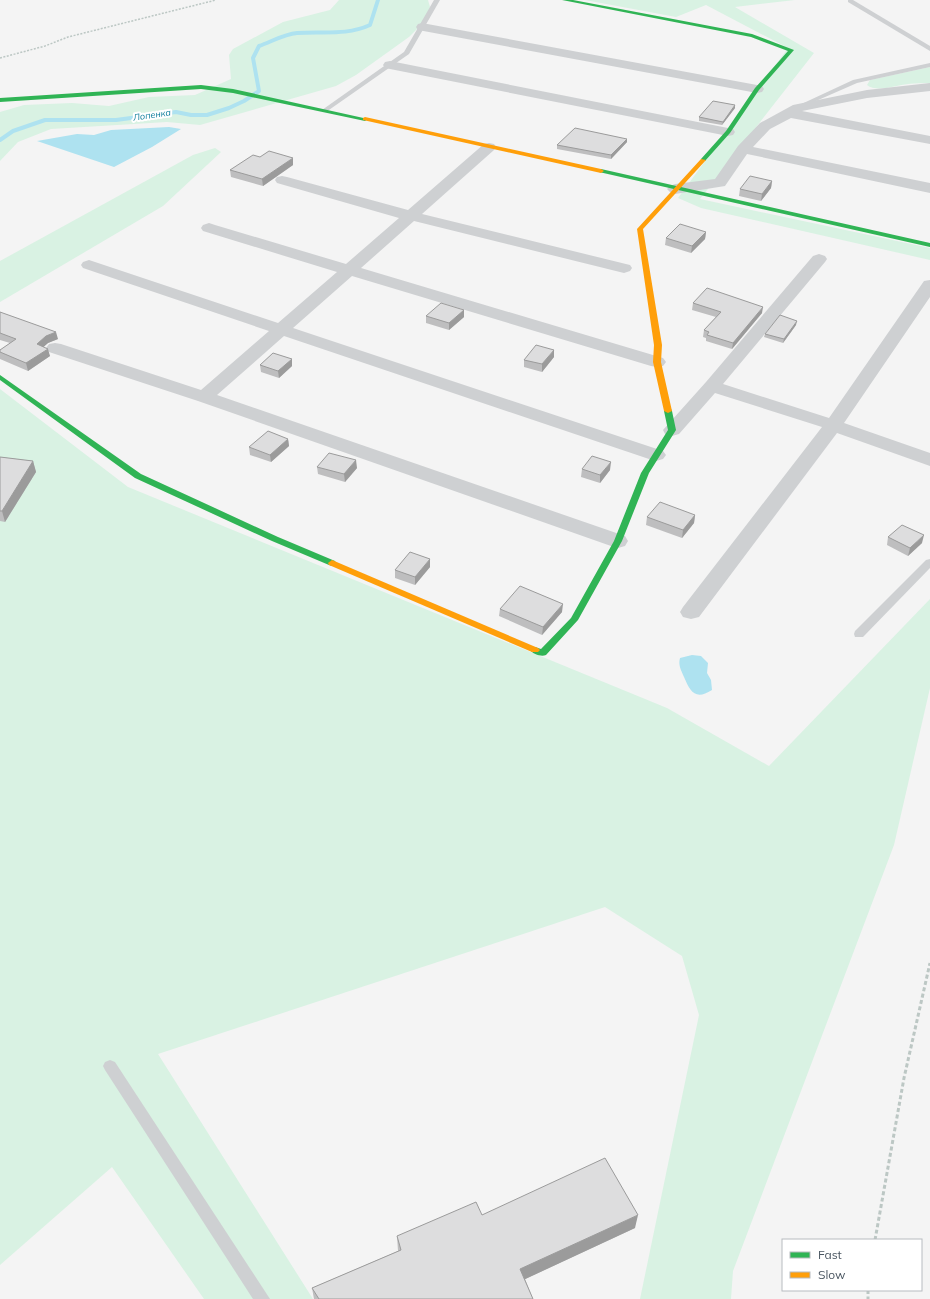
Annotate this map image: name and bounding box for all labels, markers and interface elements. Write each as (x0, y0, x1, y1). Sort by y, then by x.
water label: Лопенка (131, 106, 172, 123)
legend (782, 1239, 922, 1291)
text: Fast (818, 1247, 842, 1262)
text: Slow (818, 1267, 846, 1282)

